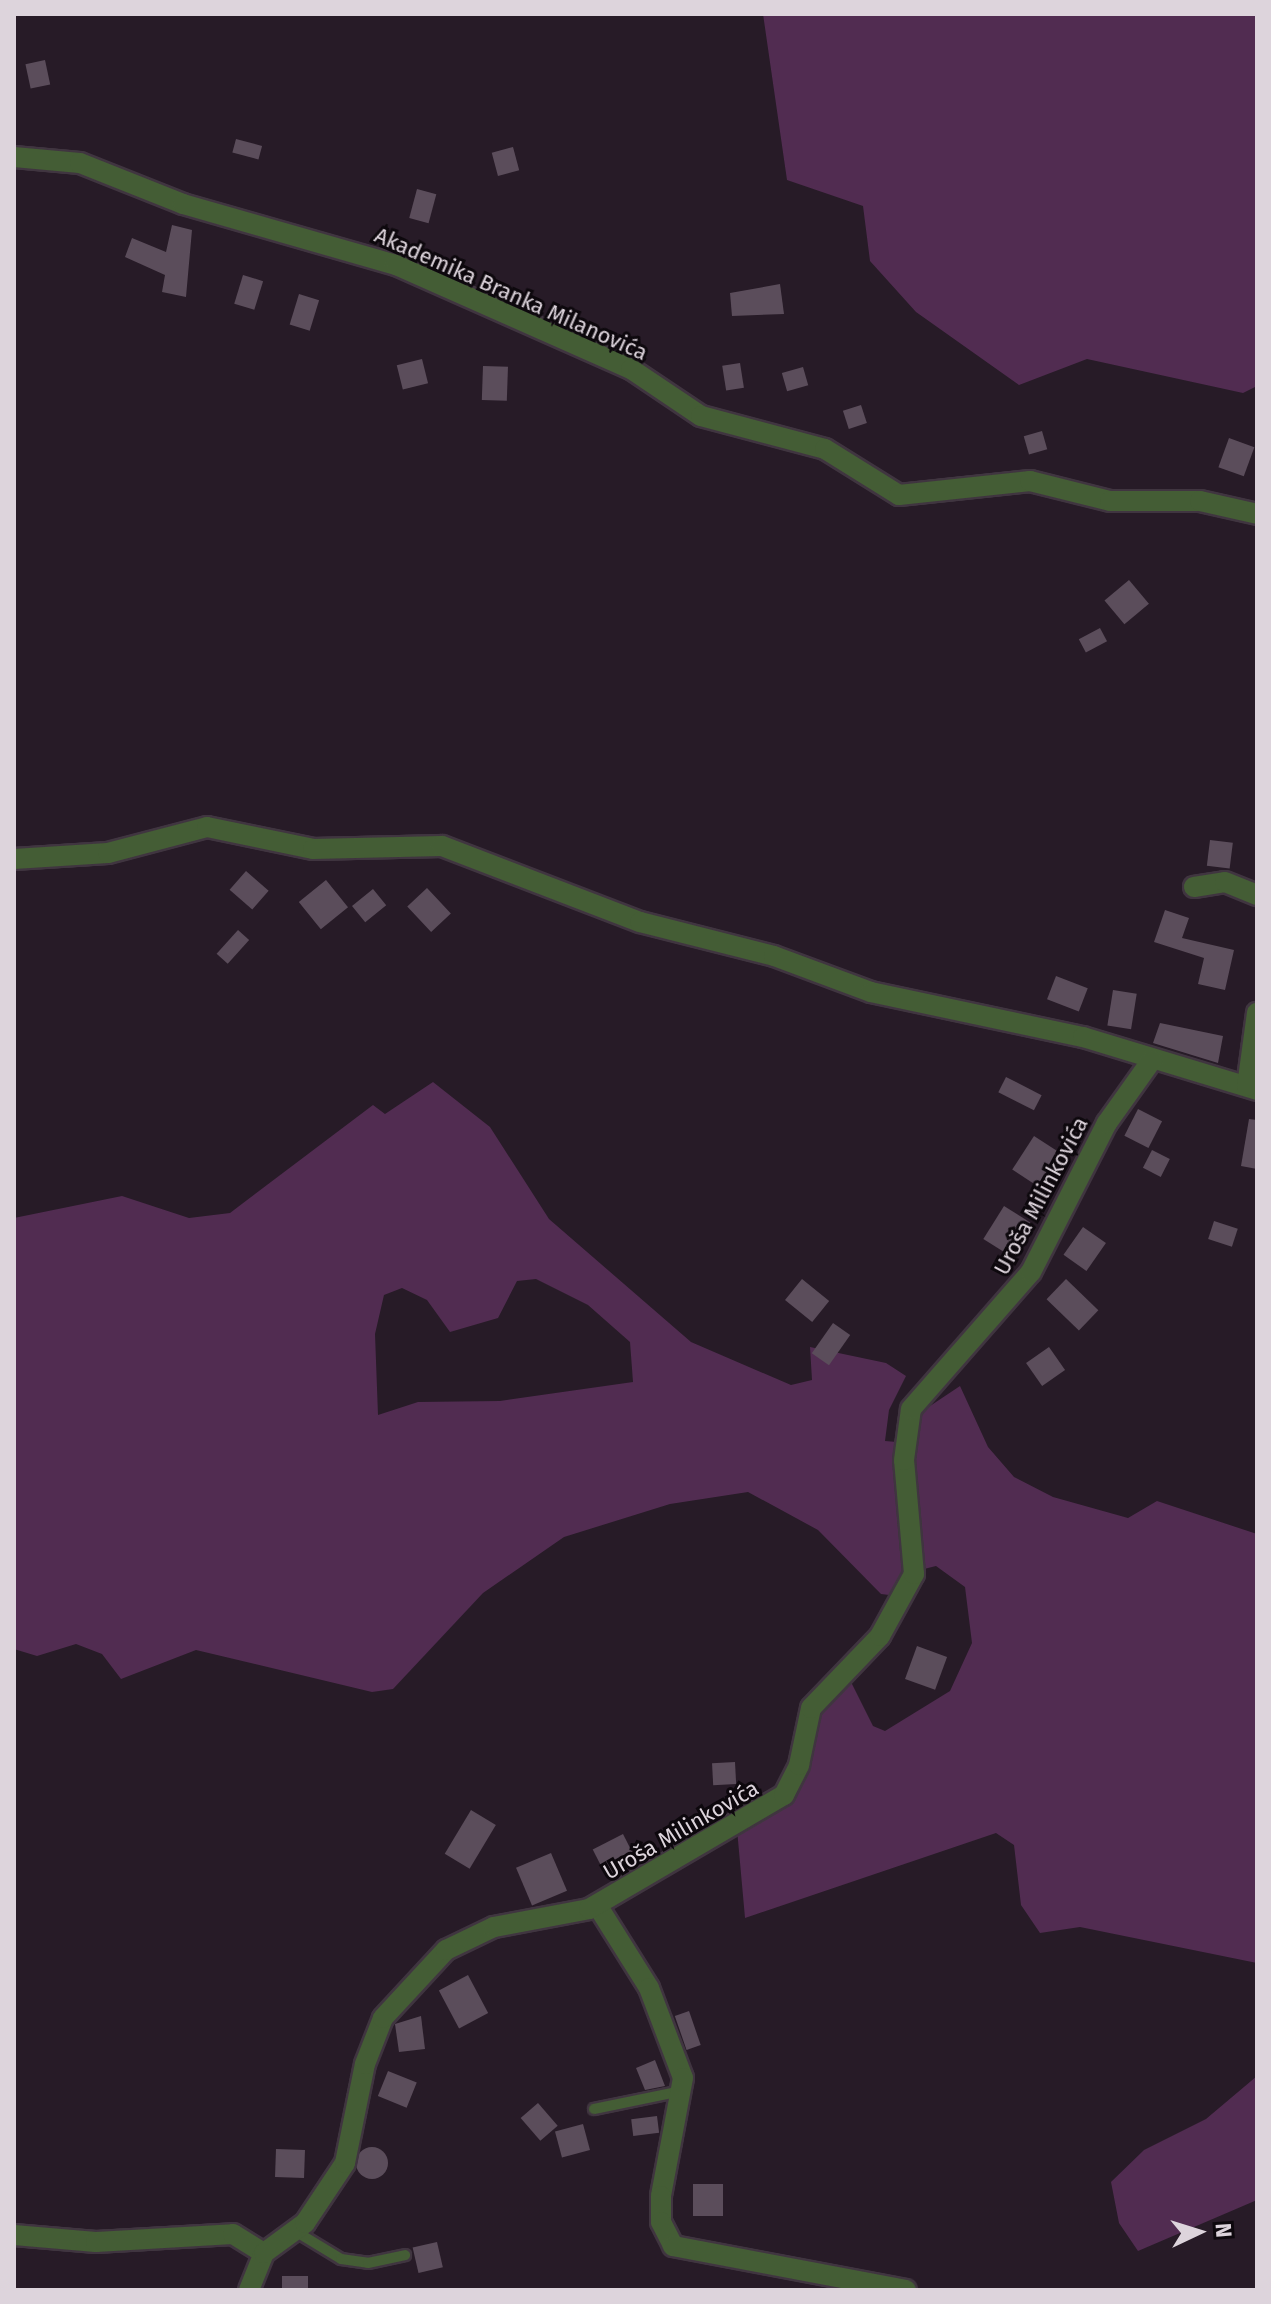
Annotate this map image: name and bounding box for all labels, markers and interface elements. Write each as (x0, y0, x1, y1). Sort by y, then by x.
street label: Akademika Branka Milanovića (371, 222, 651, 366)
street label: Uroša Milinkovića (988, 1113, 1094, 1279)
street label: Uroša Milinkovića (599, 1775, 763, 1885)
north arrow (1159, 2192, 1239, 2272)
text: N (1209, 2222, 1237, 2239)

